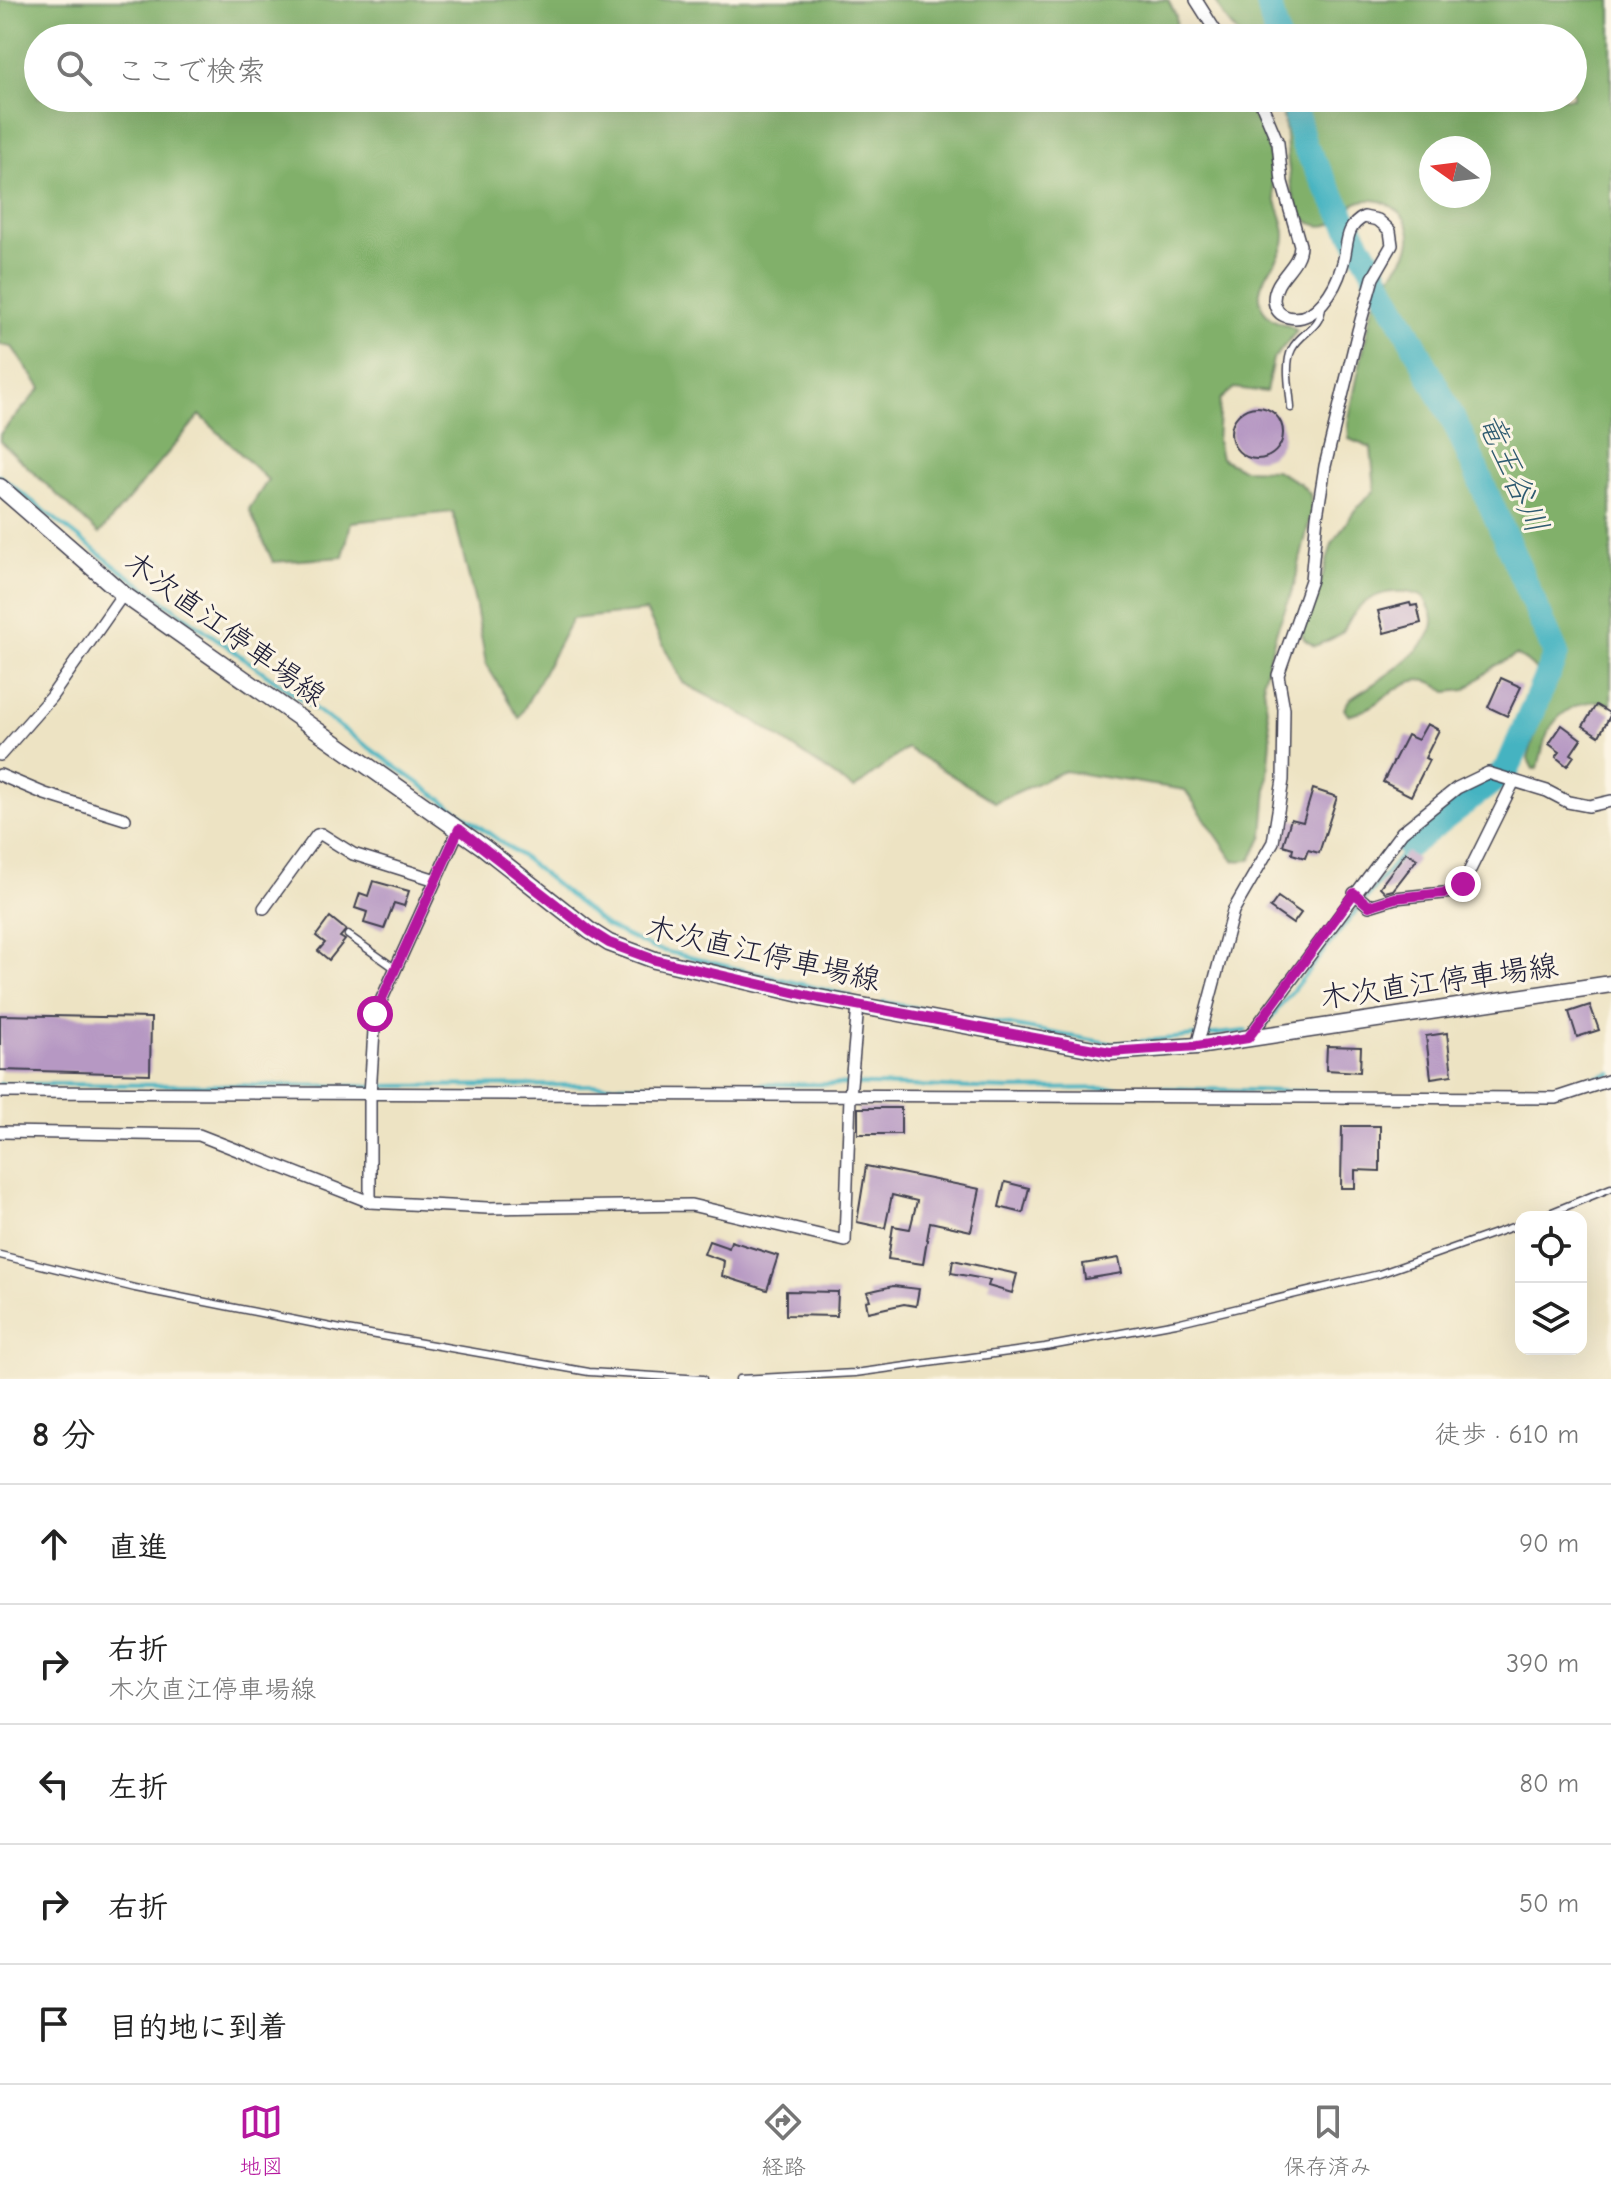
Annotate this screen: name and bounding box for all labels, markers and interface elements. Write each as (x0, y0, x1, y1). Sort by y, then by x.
search box (24, 24, 1587, 112)
icon: search (52, 46, 96, 90)
text: ここで検索 (116, 54, 266, 89)
north arrow (1419, 136, 1491, 208)
water label: 竜王谷川 (1470, 407, 1556, 539)
street label: 木次直江停車場線 (118, 544, 332, 714)
route end (1445, 866, 1481, 902)
street label: 木次直江停車場線 (642, 910, 884, 998)
street label: 木次直江停車場線 (1318, 948, 1560, 1016)
route start (357, 996, 393, 1032)
map controls (1515, 1211, 1587, 1355)
button: locate (1515, 1211, 1587, 1283)
button: layers (1515, 1283, 1587, 1355)
text: 8 分 (32, 1415, 96, 1455)
text: 徒歩 · 610 m (1435, 1420, 1579, 1450)
icon: ahead (32, 1522, 76, 1566)
text: 90 m (1519, 1529, 1579, 1559)
text: 直進 (108, 1530, 168, 1565)
text: 右折 (108, 1632, 168, 1667)
icon: right (32, 1642, 76, 1686)
text: 390 m (1506, 1649, 1579, 1679)
text: 木次直江停車場線 (108, 1675, 316, 1705)
icon: left (32, 1762, 76, 1806)
text: 80 m (1520, 1769, 1579, 1799)
text: 左折 (108, 1770, 168, 1805)
icon: right (32, 1882, 76, 1926)
text: 50 m (1519, 1889, 1579, 1919)
text: 右折 (108, 1890, 168, 1925)
icon: arrive (32, 2002, 76, 2046)
text: 目的地に到着 (108, 2010, 288, 2045)
tab: 地図 (239, 2100, 283, 2180)
tab: 経路 (761, 2100, 806, 2180)
tab: 保存済み (1284, 2100, 1372, 2180)

